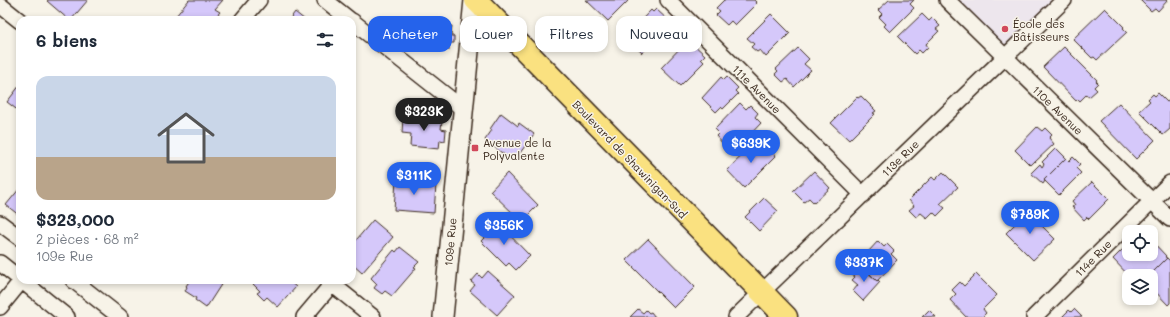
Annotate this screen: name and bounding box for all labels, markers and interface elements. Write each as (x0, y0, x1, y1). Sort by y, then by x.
chip: Acheter (368, 16, 452, 52)
chip: Louer (460, 16, 527, 52)
chip: Filtres (535, 16, 608, 52)
chip: Nouveau (616, 16, 702, 52)
place label: École des Bâtisseurs (1013, 16, 1069, 44)
marker: École des Bâtisseurs (1000, 24, 1010, 34)
text: 6 biens (36, 29, 97, 51)
icon: filters (314, 29, 336, 51)
street label: 111e Avenue (729, 61, 785, 117)
street label: 110e Avenue (1029, 82, 1087, 138)
street label: Boulevard de Shawinigan-Sud (569, 97, 691, 221)
pin: $323K (396, 98, 452, 132)
icon: home (150, 102, 222, 174)
text: $323K (404, 102, 444, 119)
pin: $639K (723, 130, 779, 164)
text: $639K (731, 134, 771, 151)
place label: Avenue de la Polyvalente (483, 135, 552, 163)
street label: 113e Rue (878, 136, 922, 180)
marker: Avenue de la Polyvalente (470, 143, 480, 153)
pin: $311K (386, 162, 442, 196)
text: $311K (396, 166, 432, 183)
pin: $789K (1002, 201, 1058, 235)
text: $789K (1010, 205, 1050, 222)
text: $323,000 (36, 208, 114, 230)
pin: $356K (476, 212, 532, 246)
text: $356K (484, 216, 524, 233)
street label: 109e Rue (440, 217, 460, 267)
map controls (1122, 225, 1158, 305)
button: locate (1122, 225, 1158, 261)
text: 2 pièces · 68 m² (36, 230, 139, 247)
street label: 114e Rue (1071, 236, 1115, 280)
text: 109e Rue (36, 247, 93, 264)
pin: $337K (836, 249, 892, 283)
text: $337K (844, 253, 884, 270)
button: layers (1122, 269, 1158, 305)

